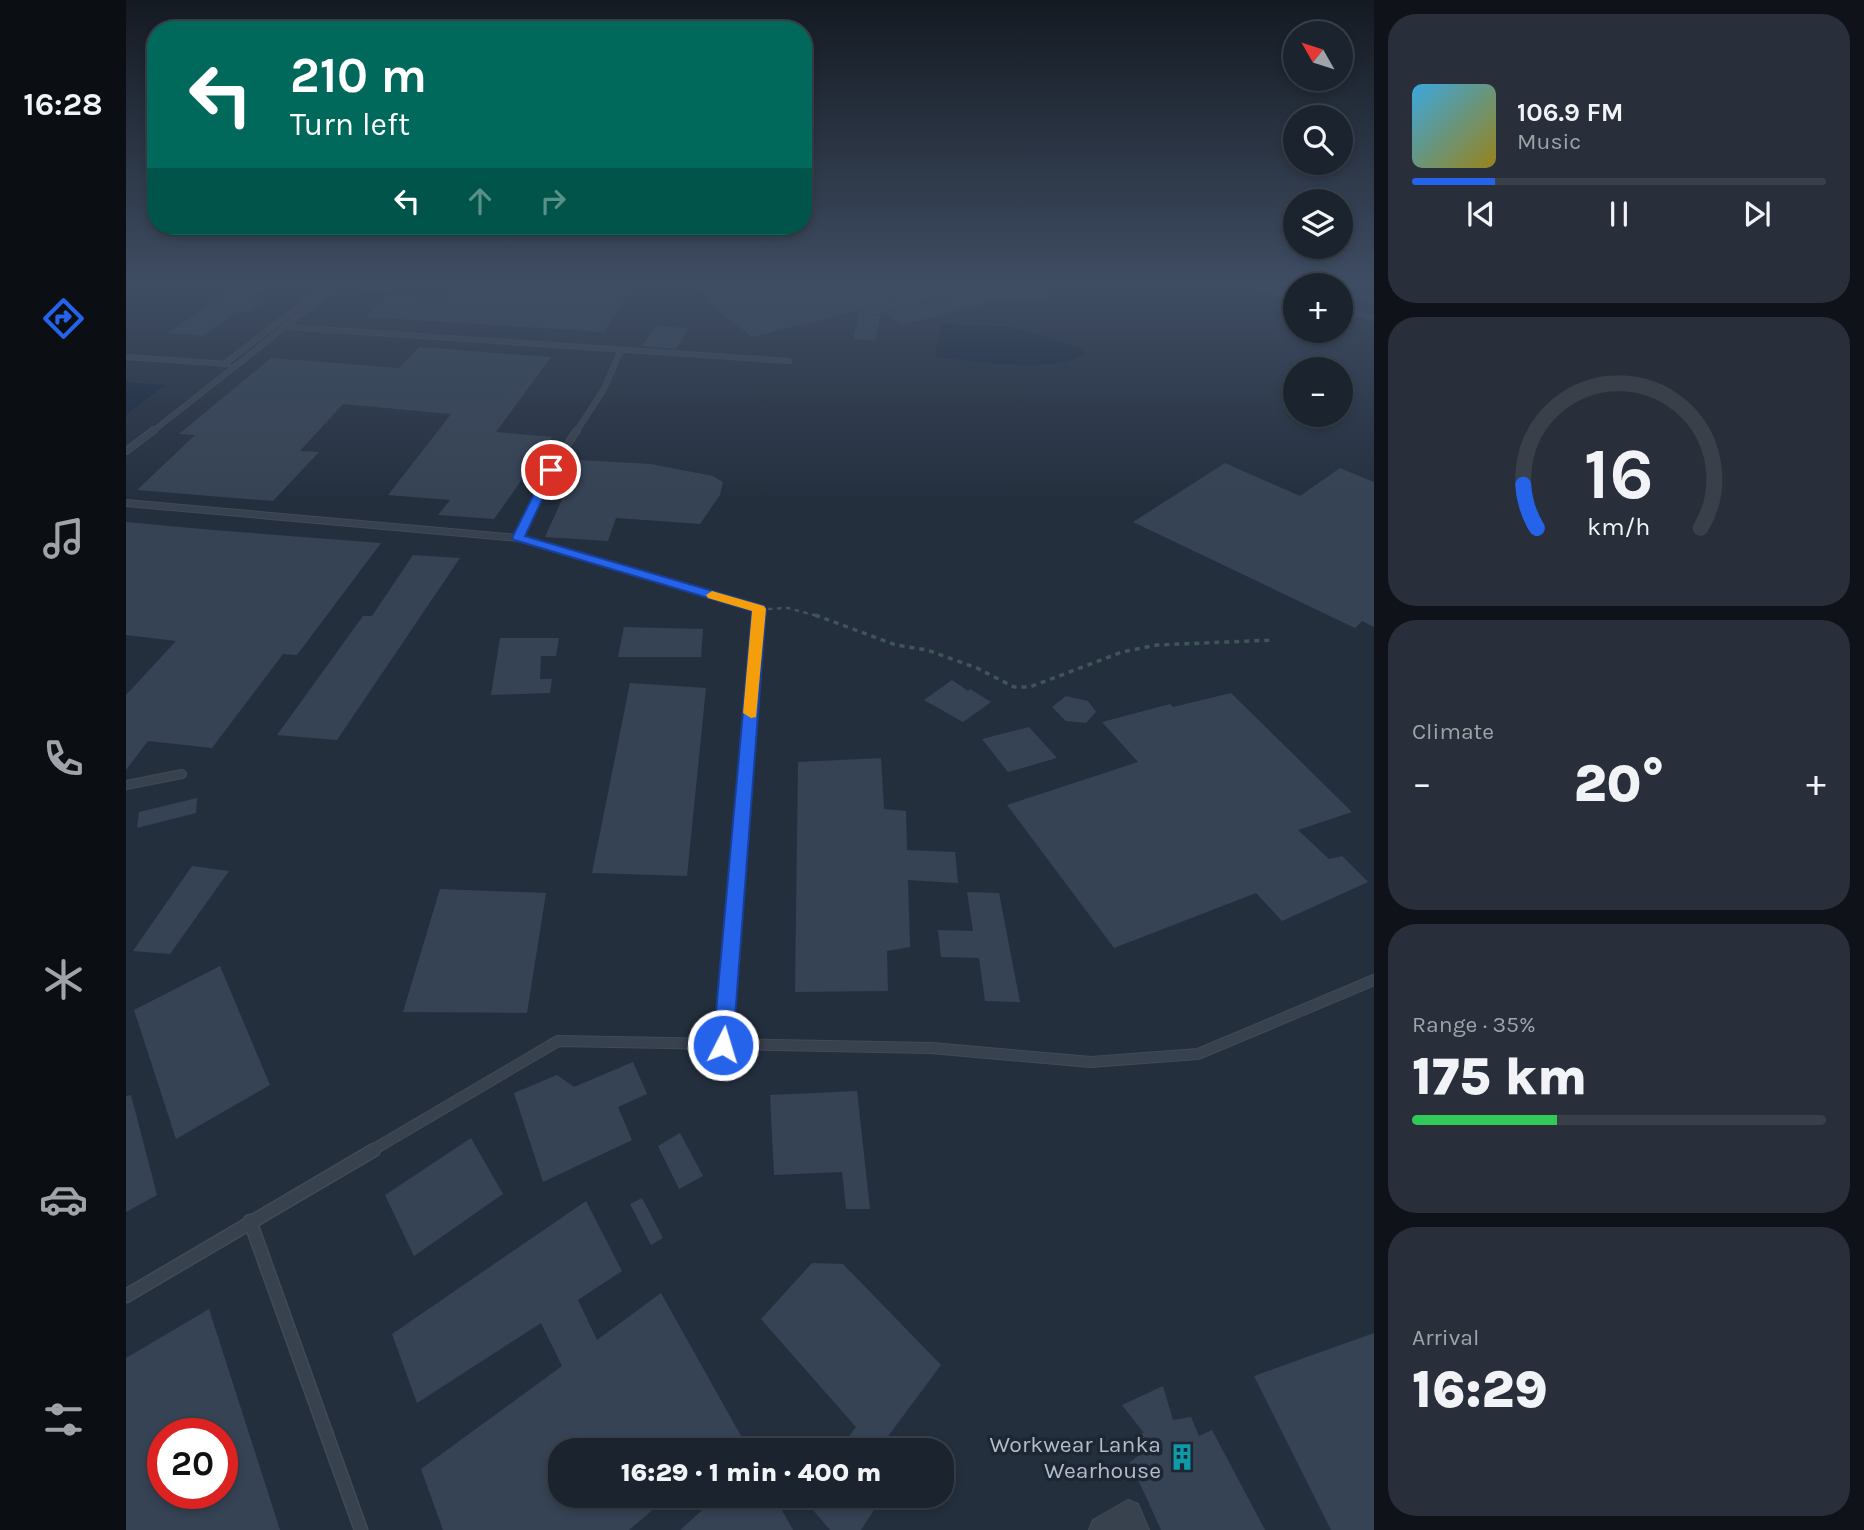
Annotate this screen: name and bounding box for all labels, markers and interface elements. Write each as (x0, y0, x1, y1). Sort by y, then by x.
north arrow (1283, 21, 1353, 91)
map controls (1283, 21, 1353, 427)
text: 210 m (290, 47, 427, 104)
icon: left (175, 49, 266, 140)
text: 16:28 (23, 86, 103, 123)
text: 106.9 FM (1517, 97, 1623, 128)
button: search (1283, 105, 1353, 175)
text: Turn left (290, 106, 410, 143)
text: Music (1517, 128, 1581, 155)
icon: left (388, 182, 426, 220)
icon: ahead (461, 182, 499, 220)
icon: right (534, 182, 572, 220)
button: layers (1283, 189, 1353, 259)
icon: previous (1462, 195, 1500, 233)
icon: pause (1600, 195, 1638, 233)
icon: next (1738, 195, 1776, 233)
button: + (1283, 273, 1353, 343)
icon: directions (39, 294, 88, 343)
button: − (1283, 357, 1353, 427)
text: 16 (1584, 431, 1654, 516)
pin (521, 440, 581, 500)
icon: arrive (532, 451, 570, 489)
text: km/h (1587, 512, 1651, 541)
icon: music (39, 514, 88, 563)
text: Climate (1412, 718, 1494, 745)
icon: phone (39, 734, 88, 783)
text: 20° (1574, 753, 1664, 814)
text: − (1412, 761, 1432, 806)
text: + (1806, 761, 1826, 806)
icon: climate (39, 955, 88, 1004)
position arrow (686, 1008, 760, 1082)
text: Range · 35% (1412, 1011, 1536, 1038)
text: 175 km (1412, 1046, 1587, 1107)
icon: car (39, 1175, 88, 1224)
text: Arrival (1412, 1324, 1479, 1351)
text: 16:29 (1412, 1359, 1548, 1420)
icon: filters (39, 1395, 88, 1444)
speed limit sign: 20 (147, 1418, 238, 1509)
place label: Workwear Lanka Wearhouse (990, 1431, 1161, 1484)
building icon: Workwear Lanka Wearhouse (1167, 1442, 1197, 1472)
text: 16:29 · 1 min · 400 m (621, 1457, 881, 1488)

